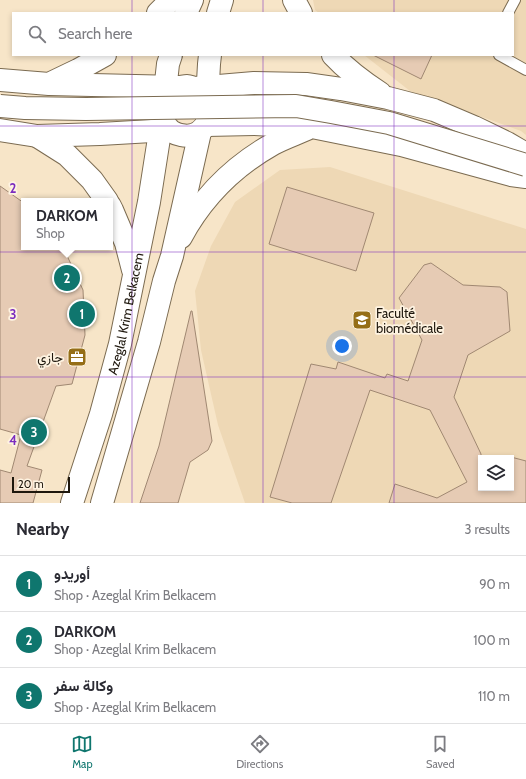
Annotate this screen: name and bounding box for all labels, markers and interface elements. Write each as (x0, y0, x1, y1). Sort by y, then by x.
search box (12, 12, 514, 56)
icon: search (26, 23, 48, 45)
text: Search here (58, 25, 133, 43)
text: 2 (10, 180, 17, 196)
popup (21, 198, 113, 250)
text: DARKOM (36, 207, 98, 225)
text: Shop (36, 225, 65, 241)
street label: Azeglal Krim Belkacem (104, 251, 146, 376)
pin: 2 (54, 263, 80, 293)
pin: 1 (69, 299, 95, 329)
place label: Faculté biomédicale (376, 305, 443, 336)
text: 3 (9, 306, 17, 322)
school or university icon: Faculté biomédicale (351, 309, 373, 331)
your location (332, 336, 352, 356)
office icon: جازي (66, 346, 88, 368)
place label: جازي (37, 349, 63, 368)
pin: 3 (21, 417, 47, 447)
text: 4 (9, 432, 17, 448)
map controls (478, 455, 514, 491)
button: layers (478, 455, 514, 491)
scale bar (12, 475, 70, 494)
text: 20 m (18, 477, 44, 491)
text: Nearby (16, 519, 69, 539)
text: 3 results (464, 521, 510, 537)
text: أوريدو (54, 565, 90, 583)
text: 1 (27, 576, 31, 592)
text: 90 m (479, 576, 510, 592)
text: Shop · Azeglal Krim Belkacem (54, 587, 216, 603)
text: DARKOM (54, 623, 116, 641)
text: 2 (26, 632, 32, 648)
text: 100 m (473, 632, 510, 648)
text: Shop · Azeglal Krim Belkacem (54, 641, 216, 657)
text: وكالة سفر (54, 677, 113, 695)
text: 3 (25, 688, 33, 704)
text: 110 m (478, 688, 510, 704)
text: Shop · Azeglal Krim Belkacem (54, 699, 216, 715)
tab: Map (71, 733, 93, 771)
tab: Directions (236, 733, 283, 771)
tab: Saved (426, 733, 455, 771)

